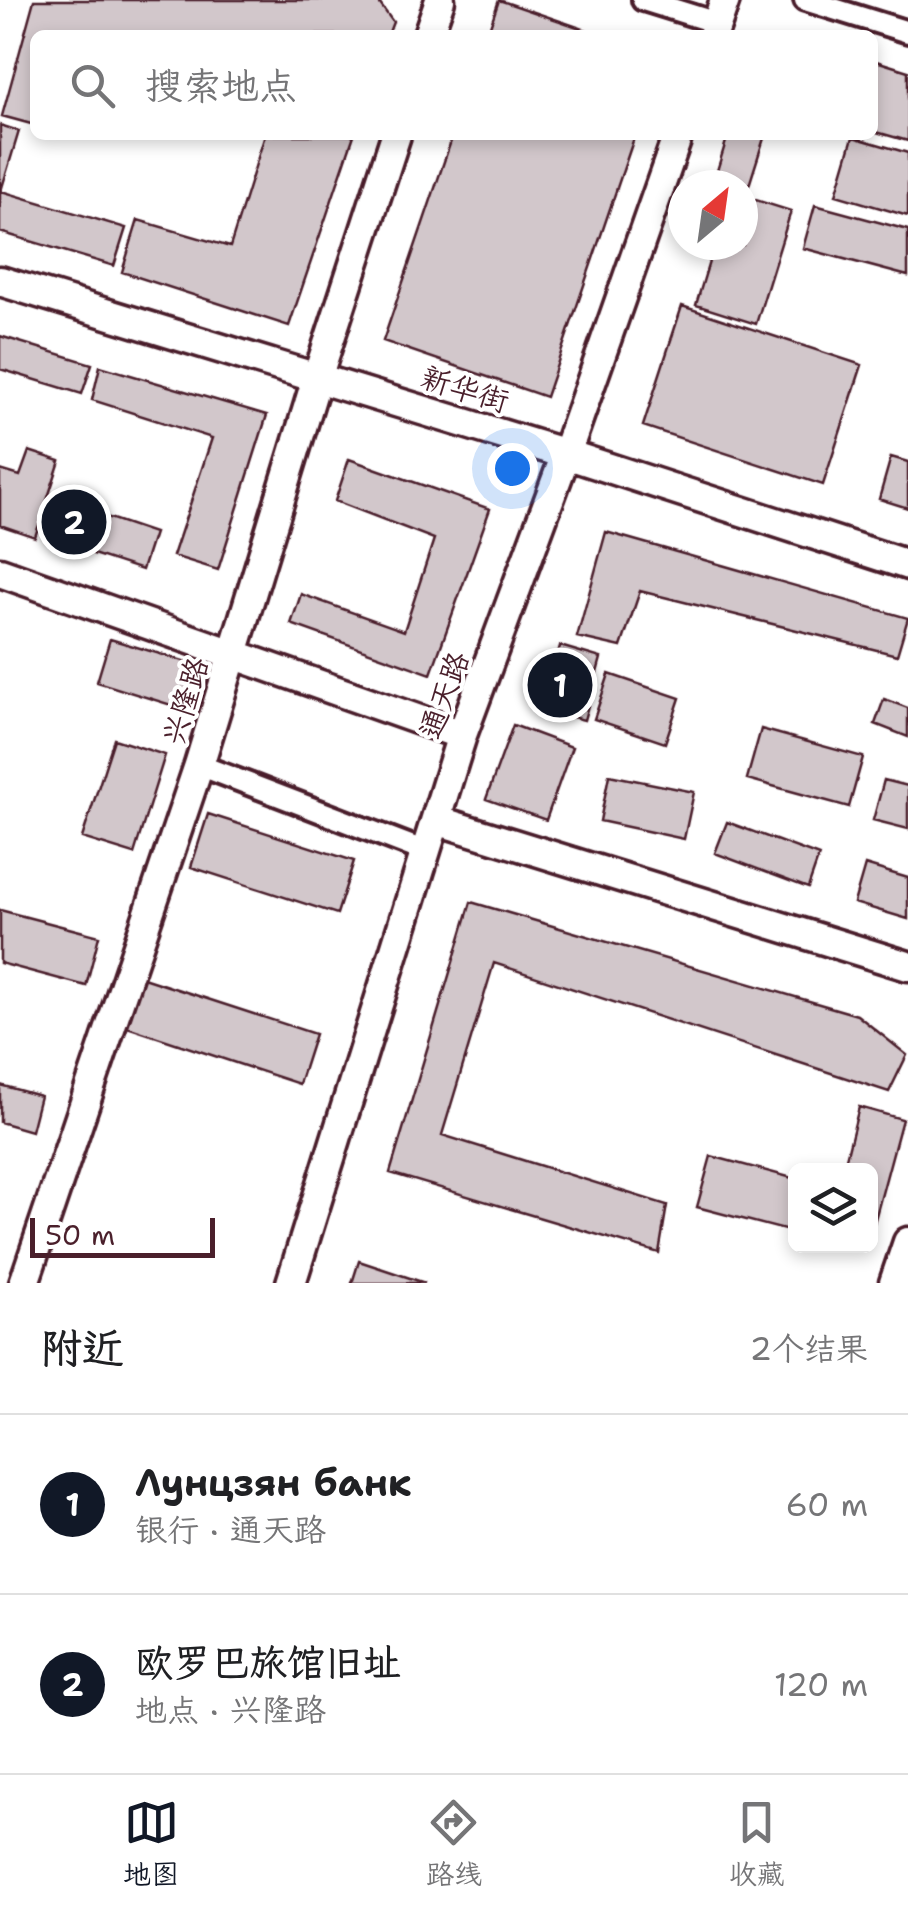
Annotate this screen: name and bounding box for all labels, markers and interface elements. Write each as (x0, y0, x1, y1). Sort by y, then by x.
search box (30, 30, 878, 140)
icon: search (65, 58, 120, 113)
text: 搜索地点 (145, 60, 297, 111)
north arrow (668, 170, 758, 260)
street label: 新华街 (416, 356, 514, 422)
your location (487, 443, 538, 494)
pin: 2 (42, 484, 106, 560)
street label: 通天路 (409, 646, 479, 744)
pin: 1 (528, 648, 592, 722)
street label: 兴隆路 (152, 652, 218, 750)
map controls (788, 1163, 878, 1253)
button: layers (788, 1163, 878, 1253)
scale bar (30, 1213, 215, 1258)
text: 50 m (45, 1216, 115, 1254)
text: 附近 (40, 1320, 124, 1376)
text: 2个结果 (750, 1327, 868, 1370)
text: Лунцзян банк (135, 1457, 412, 1508)
text: 1 (65, 1483, 80, 1526)
text: 60 m (786, 1483, 868, 1526)
text: 银行 · 通天路 (135, 1508, 326, 1551)
text: 欧罗巴旅馆旧址 (135, 1637, 401, 1688)
text: 2 (61, 1663, 84, 1706)
text: 120 m (774, 1663, 868, 1706)
text: 地点 · 兴隆路 (135, 1688, 326, 1731)
tab: 地图 (123, 1795, 179, 1893)
tab: 路线 (426, 1795, 482, 1893)
tab: 收藏 (729, 1795, 785, 1893)

